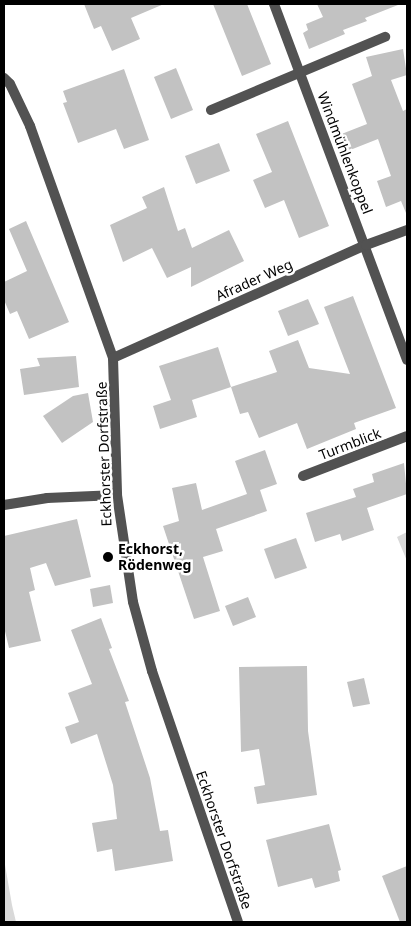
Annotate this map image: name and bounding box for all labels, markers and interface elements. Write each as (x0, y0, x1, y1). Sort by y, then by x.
street label: Windmühlenkoppel (314, 90, 376, 216)
street label: Afrader Weg (213, 256, 295, 304)
street label: Eckhorster Dorfstraße (93, 381, 115, 527)
street label: Turmblick (317, 425, 383, 463)
place label: Eckhorst, Rödenweg (118, 541, 191, 574)
marker: Eckhorst, Rödenweg (102, 551, 114, 563)
street label: Eckhorster Dorfstraße (192, 769, 256, 911)

